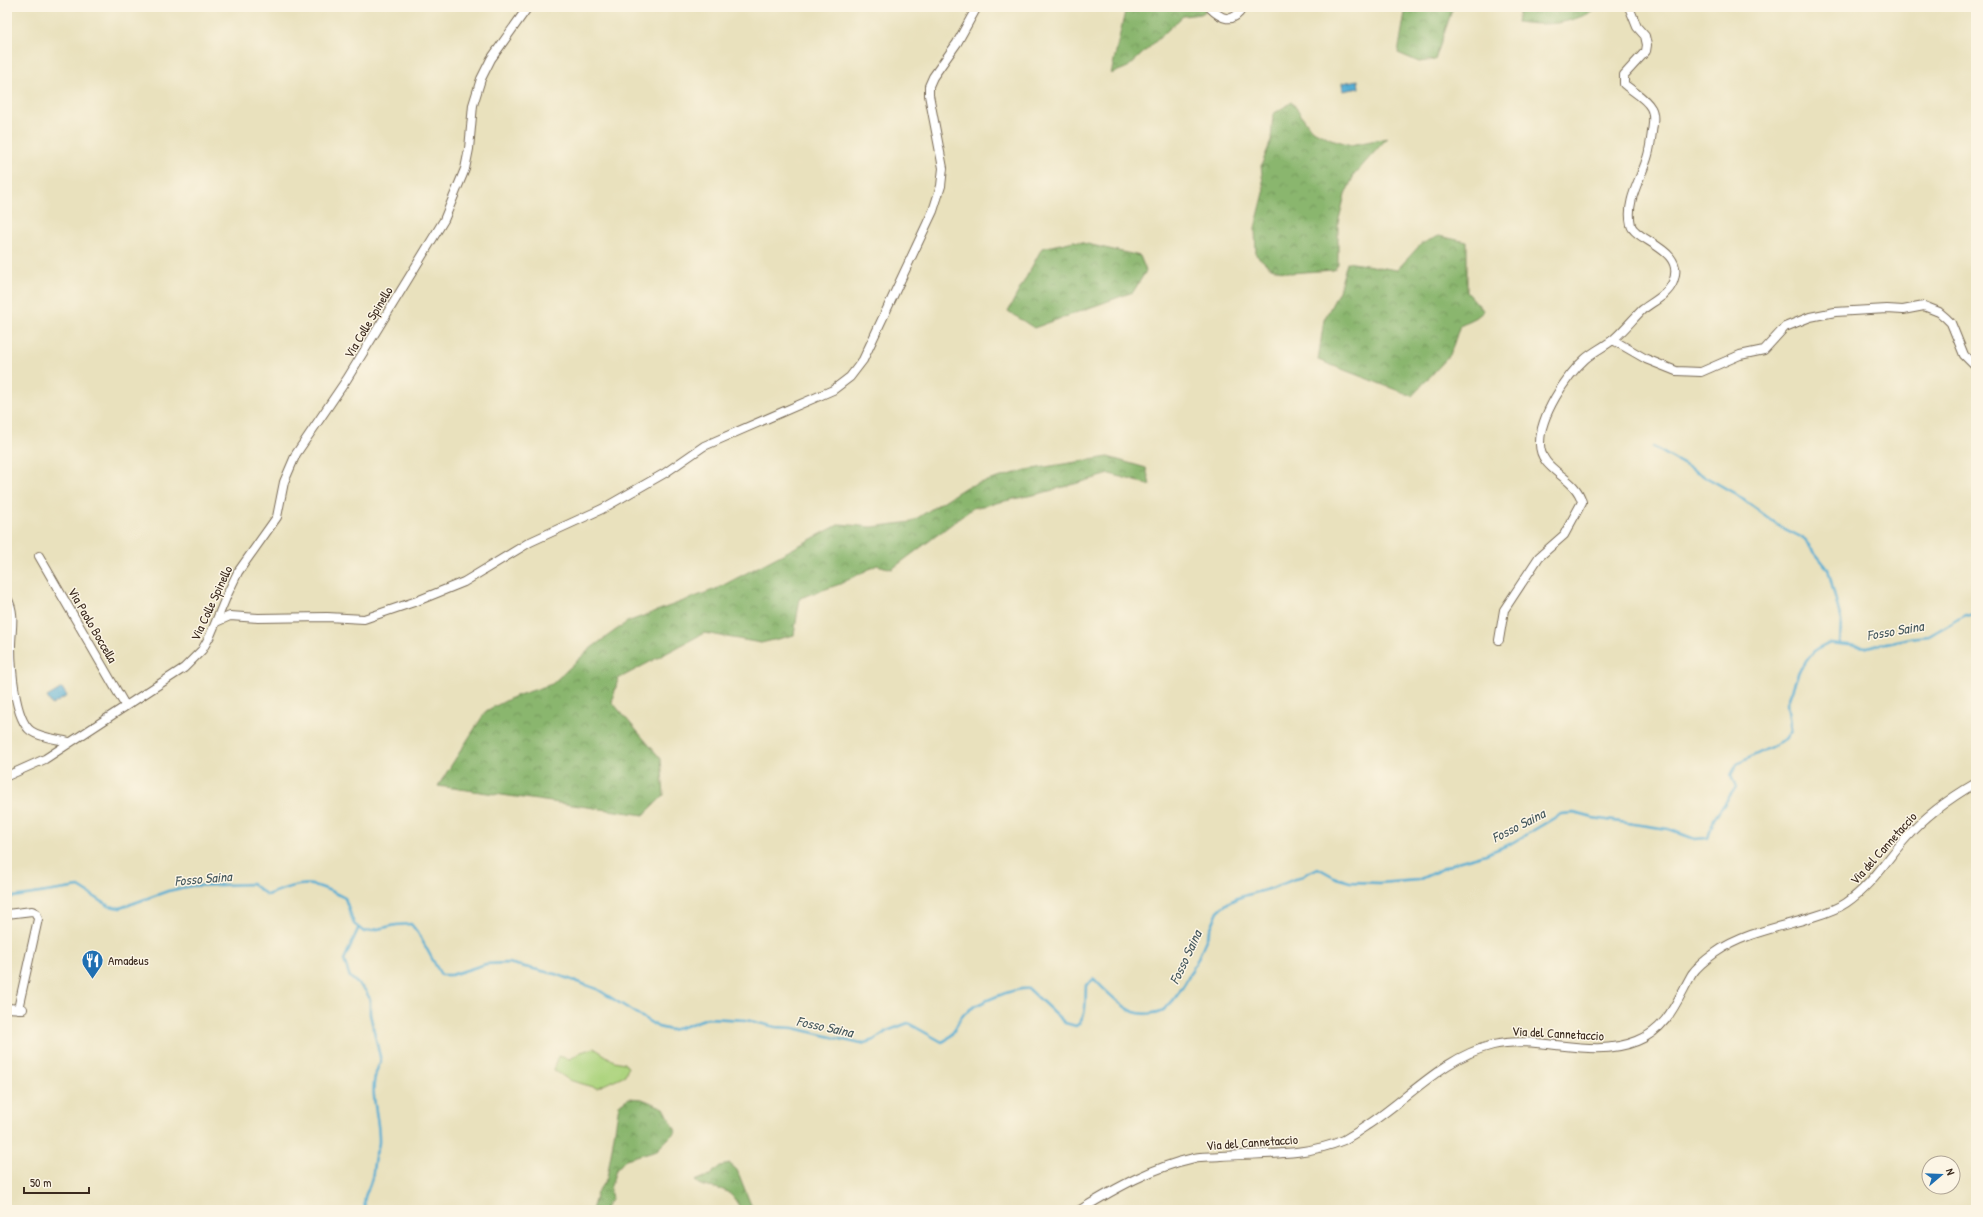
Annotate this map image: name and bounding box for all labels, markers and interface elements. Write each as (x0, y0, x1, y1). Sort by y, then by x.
street label: Via Colle Spinello (339, 283, 397, 361)
street label: Via Colle Spinello (186, 563, 236, 643)
street label: Via Paolo Boccella (64, 584, 122, 666)
water label: Fosso Saina (1865, 615, 1926, 644)
water label: Fosso Saina (1488, 803, 1549, 846)
street label: Via del Cannetaccio (1846, 808, 1920, 888)
water label: Fosso Saina (174, 866, 234, 890)
water label: Fosso Saina (1164, 926, 1206, 987)
restaurant icon: Amadeus (80, 947, 106, 980)
place label: Amadeus (108, 951, 149, 969)
water label: Fosso Saina (795, 1011, 857, 1042)
street label: Via del Cannetaccio (1512, 1022, 1604, 1044)
street label: Via del Cannetaccio (1206, 1130, 1298, 1154)
north arrow (1921, 1155, 1961, 1195)
text: N (1943, 1167, 1958, 1177)
scale bar (24, 1169, 89, 1195)
text: 50 m (30, 1174, 51, 1191)

